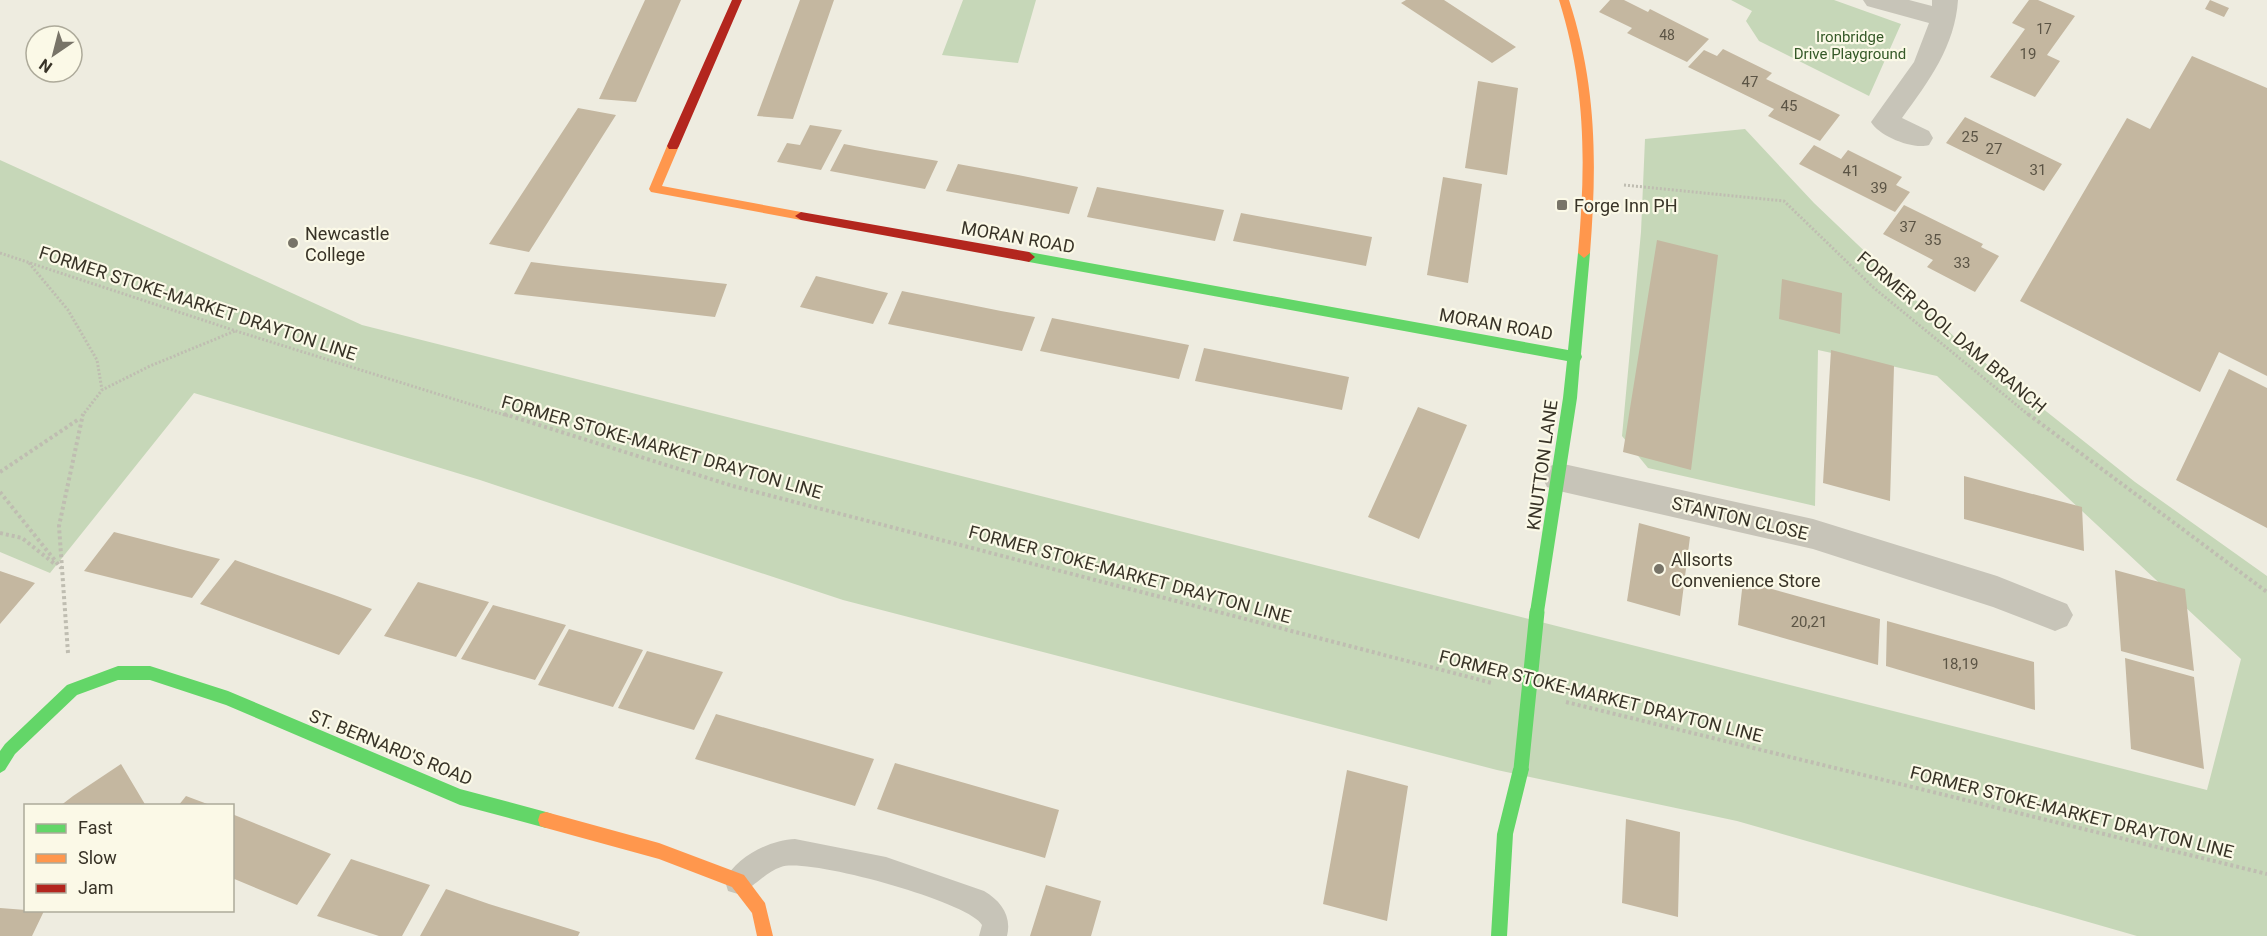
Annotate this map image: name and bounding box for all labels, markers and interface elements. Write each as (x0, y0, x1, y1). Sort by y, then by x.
house number: 17 (2036, 21, 2052, 37)
north arrow (24, 24, 84, 84)
house number: 48 (1659, 27, 1675, 43)
park label: Ironbridge Drive Playground (1794, 28, 1906, 63)
house number: 19 (2020, 45, 2036, 63)
text: N (36, 55, 56, 77)
house number: 47 (1742, 73, 1758, 91)
house number: 45 (1781, 97, 1797, 115)
house number: 25 (1962, 128, 1978, 146)
house number: 27 (1986, 140, 2002, 158)
house number: 31 (2030, 161, 2046, 179)
house number: 41 (1843, 162, 1859, 180)
house number: 39 (1871, 179, 1887, 197)
place label: Forge Inn PH (1574, 195, 1678, 216)
marker: Forge Inn PH (1555, 198, 1569, 212)
street label: MORAN ROAD (960, 217, 1076, 257)
house number: 37 (1900, 218, 1916, 236)
place label: Newcastle College (305, 223, 389, 265)
house number: 35 (1925, 231, 1941, 249)
marker: Newcastle College (286, 236, 300, 250)
street label: FORMER STOKE-MARKET DRAYTON LINE (36, 242, 360, 364)
street label: FORMER POOL DAM BRANCH (1853, 247, 2051, 417)
house number: 33 (1954, 254, 1970, 272)
street label: MORAN ROAD (1438, 304, 1554, 344)
street label: FORMER STOKE-MARKET DRAYTON LINE (499, 391, 825, 503)
street label: KNUTTON LANE (1522, 398, 1562, 532)
street label: STANTON CLOSE (1670, 492, 1810, 544)
street label: FORMER STOKE-MARKET DRAYTON LINE (967, 521, 1293, 627)
place label: Allsorts Convenience Store (1671, 549, 1820, 591)
marker: Allsorts Convenience Store (1652, 562, 1666, 576)
house number: 20,21 (1791, 613, 1827, 631)
street label: FORMER STOKE-MARKET DRAYTON LINE (1437, 646, 1765, 746)
house number: 18,19 (1942, 655, 1978, 673)
street label: ST. BERNARD'S ROAD (306, 705, 476, 789)
street label: FORMER STOKE-MARKET DRAYTON LINE (1908, 762, 2236, 862)
legend (24, 804, 234, 912)
text: Fast (78, 817, 113, 838)
text: Slow (78, 847, 117, 868)
text: Jam (78, 877, 114, 898)

